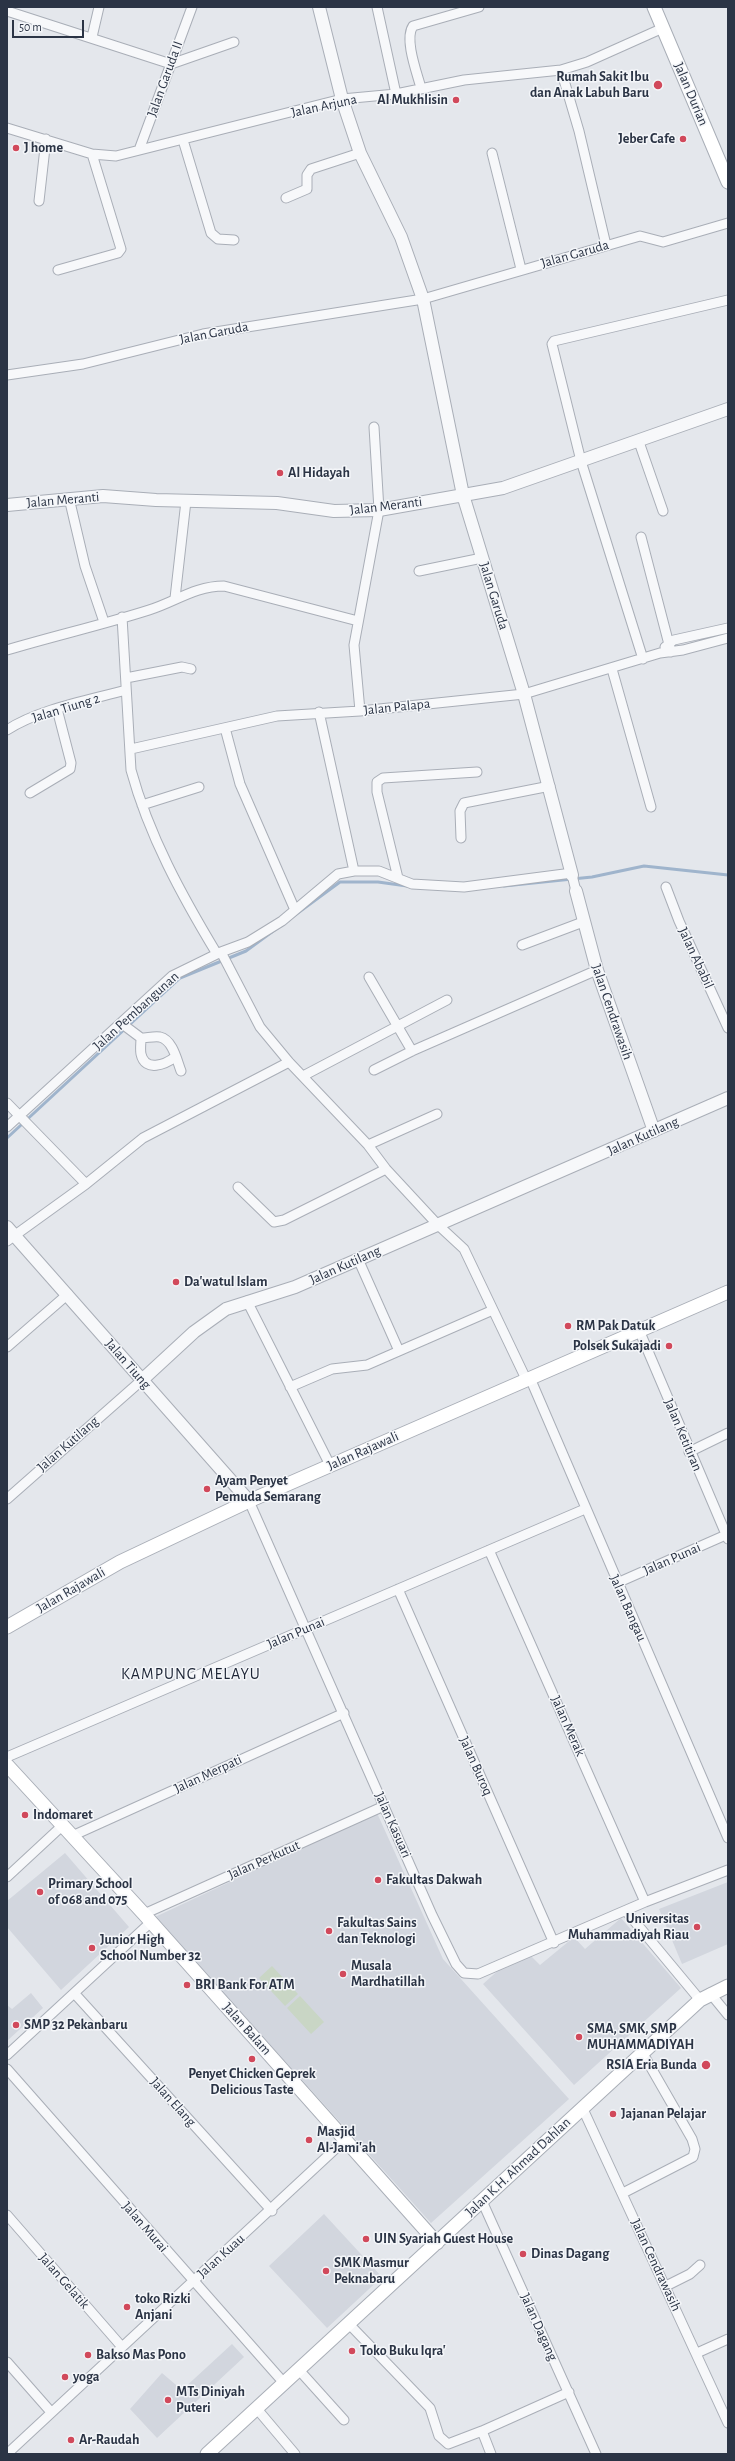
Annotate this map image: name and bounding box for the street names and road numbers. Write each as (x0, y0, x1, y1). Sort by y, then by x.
street label: Jalan Garuda II (143, 39, 187, 119)
street label: Jalan Durian (670, 60, 712, 128)
street label: Jalan Arjuna (290, 91, 358, 121)
street label: Jalan Garuda (539, 236, 611, 272)
street label: Jalan Garuda (178, 318, 250, 348)
street label: Jalan Meranti (26, 488, 100, 512)
street label: Jalan Meranti (349, 493, 423, 519)
street label: Jalan Garuda (476, 560, 512, 632)
street label: Jalan Tiung 2 (30, 690, 102, 726)
street label: Jalan Palapa (363, 695, 431, 719)
street label: Jalan Ababil (675, 925, 717, 991)
street label: Jalan Cendrawasih (588, 962, 636, 1062)
street label: Jalan Pembangunan (90, 968, 182, 1054)
street label: Jalan Kutilang (605, 1113, 681, 1159)
street label: Jalan Kutilang (307, 1242, 383, 1288)
street label: Jalan Tiung (102, 1335, 154, 1393)
street label: Jalan Ketitiran (660, 1396, 706, 1474)
street label: Jalan Kutilang (34, 1413, 102, 1475)
street label: Jalan Rajawali (325, 1428, 401, 1474)
street label: Jalan Punai (641, 1539, 703, 1579)
street label: Jalan Rajawali (34, 1564, 108, 1616)
street label: Jalan Bangau (606, 1572, 650, 1644)
street label: Jalan Punai (265, 1613, 327, 1653)
street label: Jalan Merak (547, 1693, 589, 1759)
street label: Jalan Buroq (456, 1734, 496, 1798)
street label: Jalan Merpati (171, 1751, 245, 1797)
street label: Jalan Kasuari (371, 1789, 415, 1861)
street label: Jalan Perkutut (225, 1837, 303, 1883)
street label: Jalan Balam (219, 1999, 275, 2059)
street label: Jalan Elang (147, 2074, 199, 2130)
street label: Jalan K.H. Ahmad Dahlan (462, 2114, 574, 2220)
street label: Jalan Murai (118, 2198, 172, 2256)
street label: Jalan Cendrawasih (627, 2216, 685, 2314)
street label: Jalan Kuau (194, 2230, 248, 2282)
street label: Jalan Gelatik (35, 2250, 93, 2312)
street label: Jalan Dagang (517, 2291, 561, 2363)

